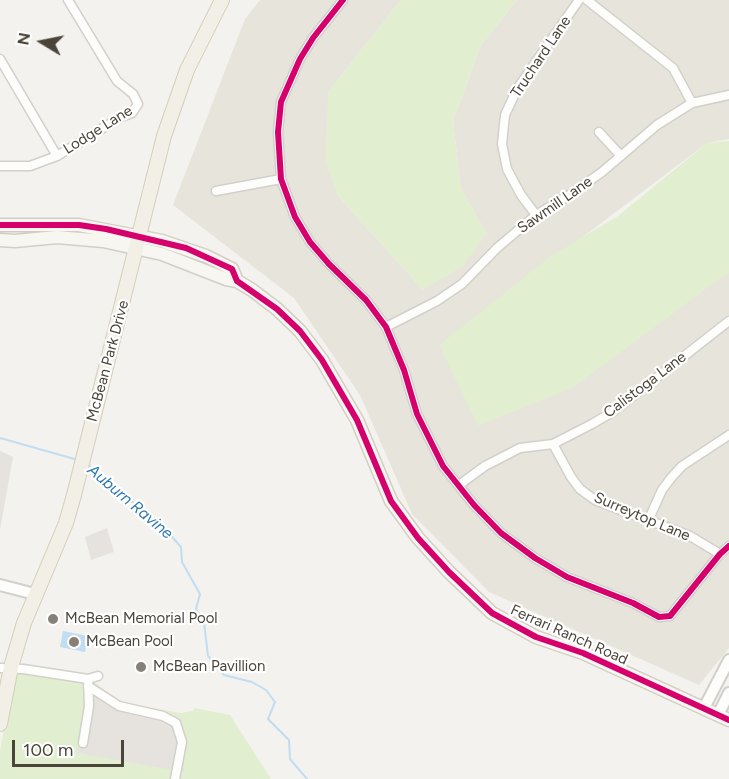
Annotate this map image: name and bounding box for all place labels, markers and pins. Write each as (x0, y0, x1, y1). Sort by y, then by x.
place label: McBean Memorial Pool (65, 610, 218, 628)
marker: McBean Memorial Pool (46, 612, 60, 626)
place label: McBean Pool (86, 633, 173, 651)
marker: McBean Pool (67, 635, 81, 649)
place label: McBean Pavillion (153, 658, 265, 676)
marker: McBean Pavillion (134, 660, 148, 674)

